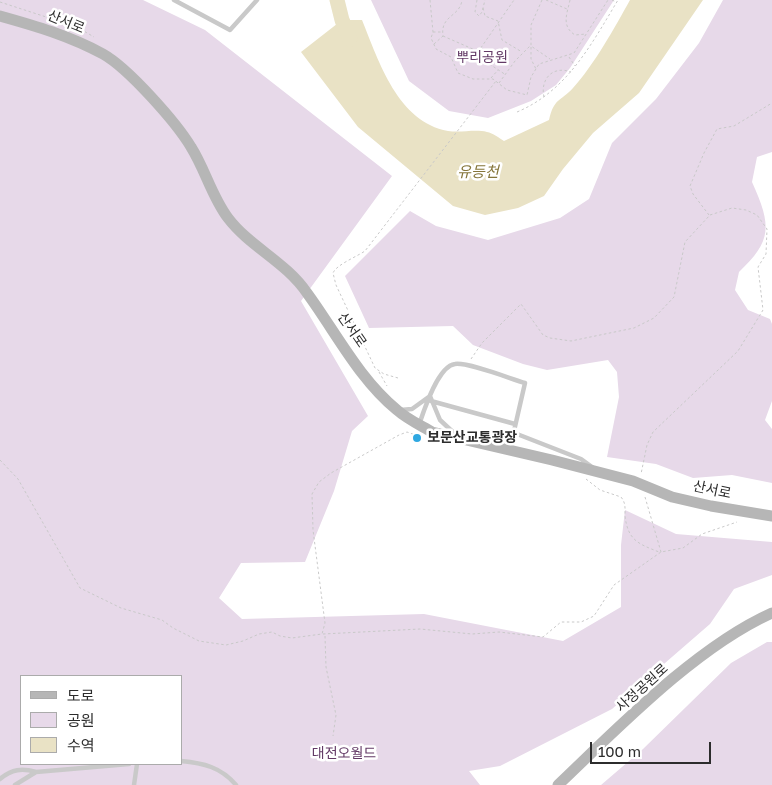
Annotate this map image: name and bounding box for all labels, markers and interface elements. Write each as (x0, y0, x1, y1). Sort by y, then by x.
street label: 산서로 (45, 7, 87, 37)
park label: 뿌리공원 (456, 50, 508, 66)
water label: 유등천 (457, 163, 499, 181)
street label: 산서로 (334, 309, 370, 351)
place label: 보문산교통광장 (427, 430, 517, 446)
marker: 보문산교통광장 (411, 432, 423, 444)
street label: 산서로 (691, 478, 733, 502)
street label: 사정공원로 (612, 660, 672, 716)
legend (20, 675, 182, 765)
text: 도로 (67, 686, 95, 704)
text: 공원 (67, 711, 95, 729)
scale bar (592, 732, 713, 764)
text: 수역 (67, 736, 95, 754)
text: 100 m (598, 742, 641, 760)
park label: 대전오월드 (312, 746, 376, 762)

